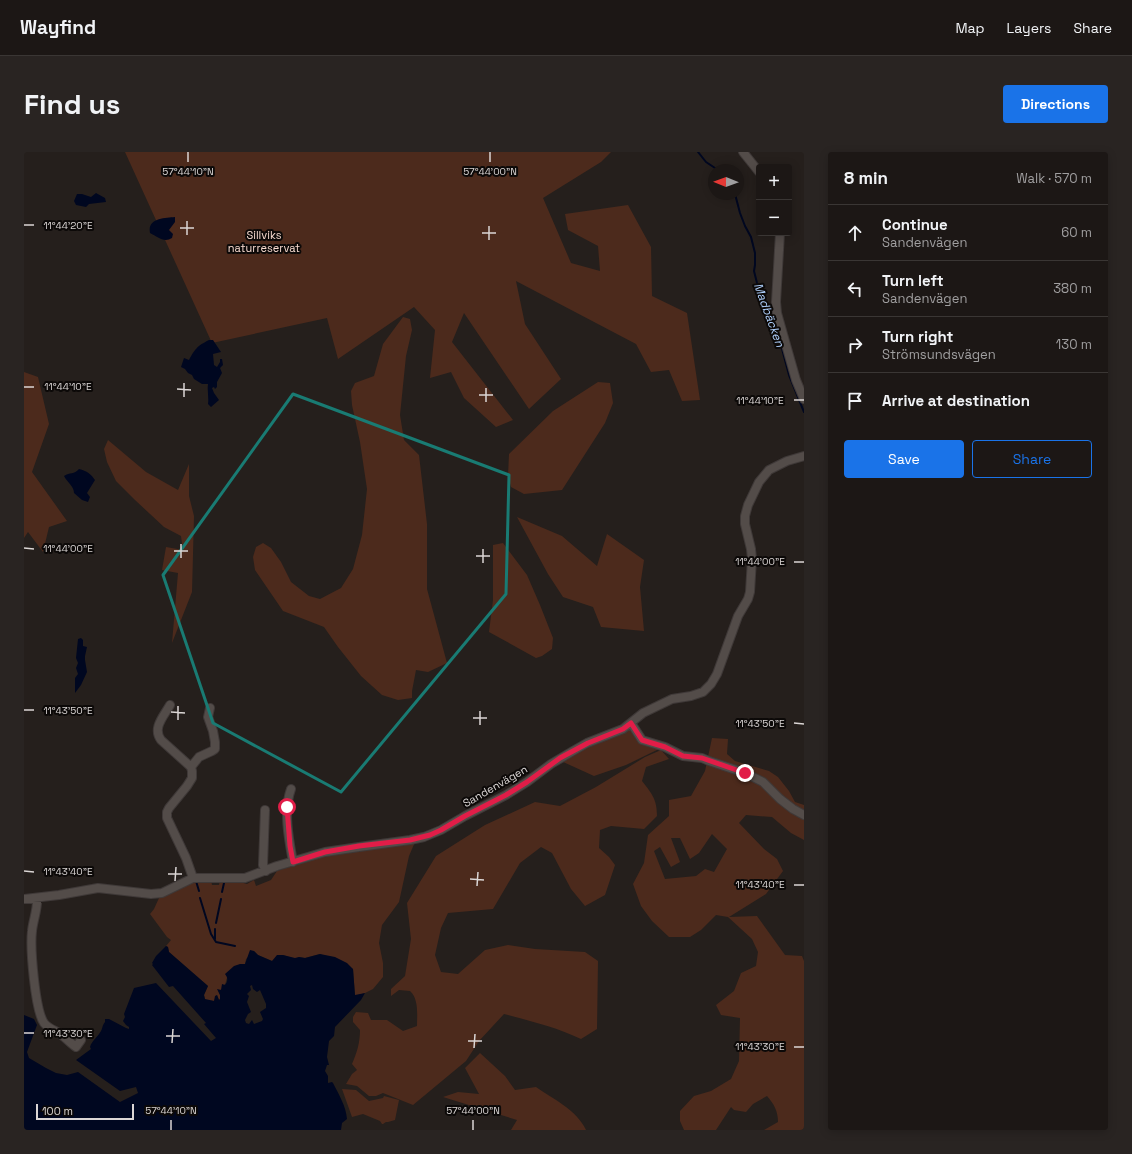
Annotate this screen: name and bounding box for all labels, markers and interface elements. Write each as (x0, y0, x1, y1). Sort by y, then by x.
text: Wayfind (20, 15, 96, 40)
text: Map (955, 19, 985, 37)
text: Layers (1007, 19, 1051, 37)
text: Share (1073, 19, 1112, 37)
button: Directions (1003, 85, 1108, 123)
text: Find us (24, 86, 121, 122)
north arrow (708, 164, 744, 200)
map controls (756, 164, 792, 236)
button: + (756, 164, 792, 200)
text: 57°44'10"N (162, 165, 214, 178)
text: 57°44'00"N (463, 165, 517, 178)
text: 8 min (844, 167, 888, 189)
text: Walk · 570 m (1016, 170, 1092, 187)
button: − (756, 200, 792, 236)
text: Continue (882, 215, 948, 234)
text: 11°44'20"E (43, 219, 93, 232)
icon: ahead (844, 222, 866, 244)
text: 60 m (1061, 224, 1092, 241)
park label: Sillviks naturreservat (228, 228, 300, 255)
text: Sandenvägen (882, 234, 967, 251)
text: Turn left (882, 271, 944, 290)
icon: left (844, 278, 866, 300)
text: 380 m (1053, 280, 1092, 297)
water label: Madbäcken (750, 281, 788, 350)
text: Sandenvägen (882, 290, 967, 307)
text: Turn right (882, 327, 953, 346)
icon: right (844, 334, 866, 356)
text: 130 m (1056, 336, 1092, 353)
text: Strömsundsvägen (882, 346, 996, 363)
text: 11°44'10"E (44, 380, 92, 393)
icon: arrive (844, 390, 866, 412)
text: Arrive at destination (882, 391, 1030, 410)
text: 11°44'10"E (736, 394, 784, 407)
button: Save (844, 440, 964, 478)
button: Share (972, 440, 1092, 478)
text: 11°44'00"E (43, 542, 93, 555)
text: 11°44'00"E (735, 555, 785, 568)
text: 11°43'50"E (43, 704, 93, 717)
text: 11°43'50"E (735, 717, 785, 730)
street label: Sandenvägen (460, 762, 530, 810)
route end (736, 764, 754, 782)
route start (278, 798, 296, 816)
text: 11°43'40"E (43, 865, 93, 878)
text: 11°43'40"E (735, 878, 785, 891)
text: 11°43'30"E (43, 1027, 93, 1040)
text: 11°43'30"E (735, 1040, 785, 1053)
scale bar (36, 1102, 134, 1121)
text: 100 m (42, 1104, 73, 1118)
text: 57°44'10"N (145, 1104, 197, 1117)
text: 57°44'00"N (446, 1104, 500, 1117)

